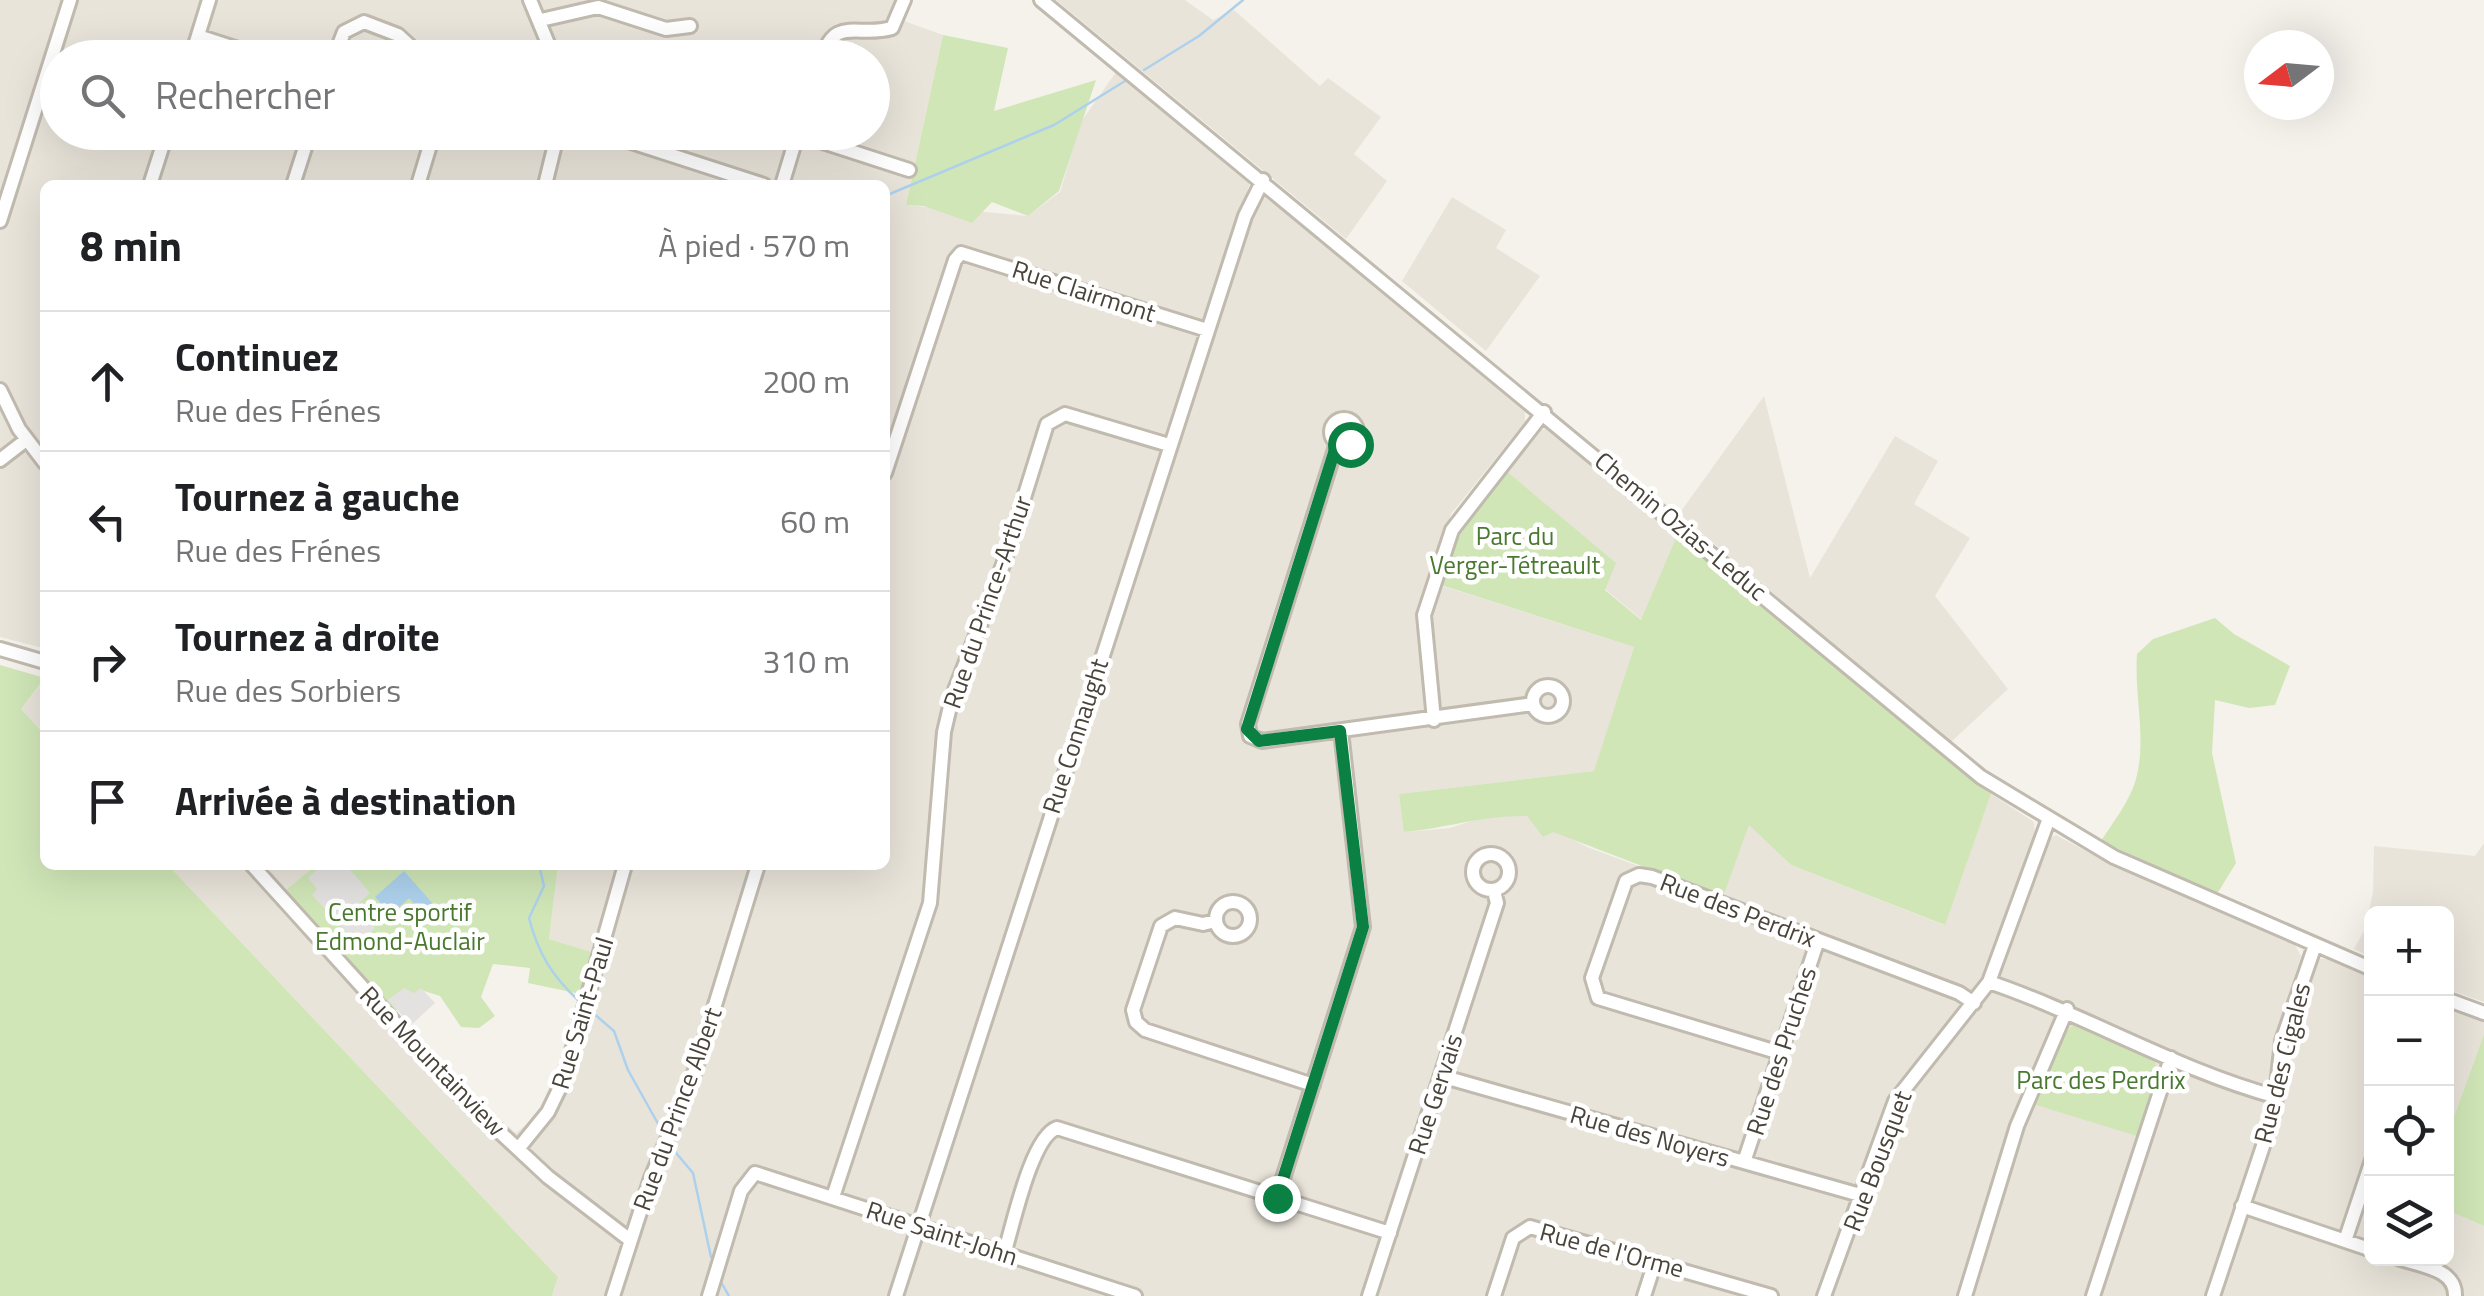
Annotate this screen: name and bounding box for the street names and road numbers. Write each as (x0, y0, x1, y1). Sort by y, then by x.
street label: Rue Clairmont (1007, 250, 1161, 332)
street label: Chemin Ozias-Leduc (1586, 442, 1776, 610)
street label: Rue du Prince-Arthur (933, 490, 1041, 714)
street label: Rue Connaught (1032, 653, 1118, 818)
street label: Rue des Perdrix (1655, 863, 1821, 957)
street label: Rue Saint-Paul (541, 932, 623, 1094)
street label: Rue des Pruches (1736, 962, 1826, 1140)
street label: Rue Mountainview (351, 977, 515, 1145)
street label: Rue des Cigales (2244, 979, 2320, 1147)
street label: Rue du Prince Albert (623, 1002, 732, 1216)
street label: Rue Gervais (1398, 1029, 1472, 1159)
street label: Rue Bousquet (1833, 1085, 1921, 1237)
street label: Rue des Noyers (1566, 1095, 1734, 1177)
street label: Rue Saint-John (861, 1191, 1023, 1275)
street label: Rue de l'Orme (1536, 1213, 1688, 1287)

